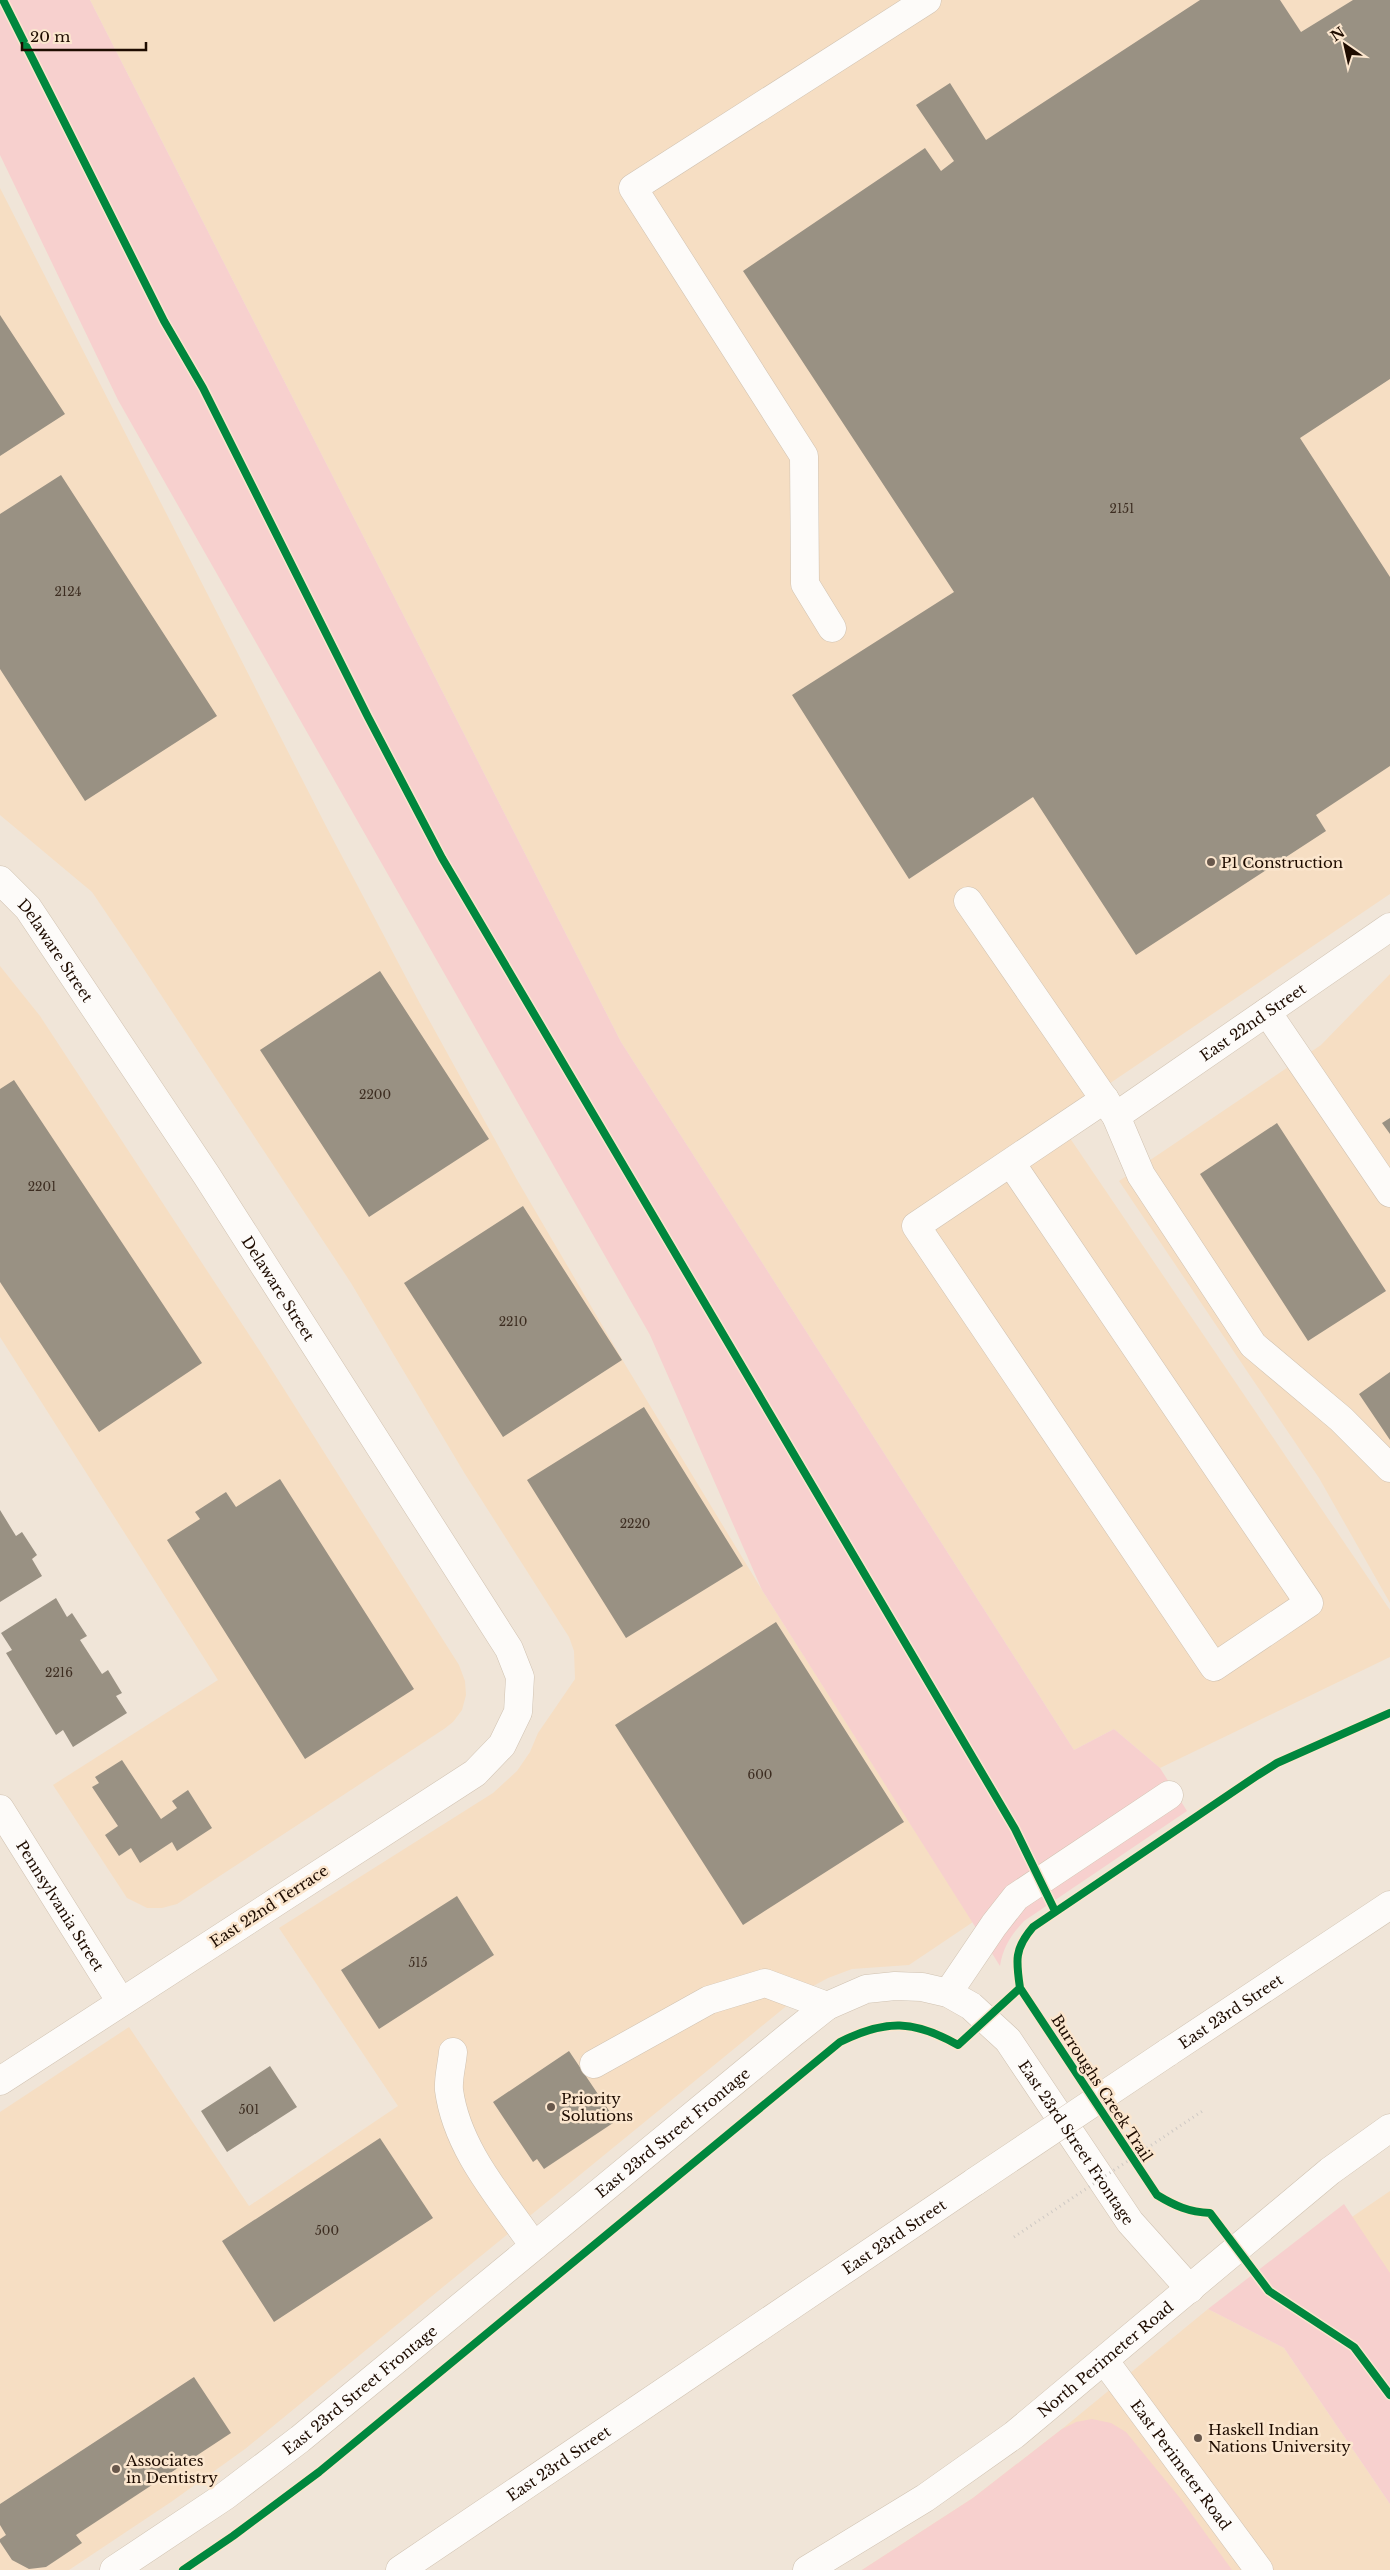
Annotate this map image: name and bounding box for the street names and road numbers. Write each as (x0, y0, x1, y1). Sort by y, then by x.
street label: Delaware Street (14, 894, 98, 1006)
street label: East 22nd Street (1196, 978, 1310, 1065)
street label: Delaware Street (238, 1232, 319, 1345)
street label: Pennsylvania Street (13, 1837, 109, 1975)
street label: East 22nd Terrace (206, 1861, 332, 1951)
street label: East 23rd Street (1175, 1969, 1286, 2052)
street label: Burroughs Creek Trail (1047, 2011, 1157, 2165)
street label: East 23rd Street Frontage (1015, 2056, 1139, 2228)
street label: East 23rd Street Frontage (591, 2063, 753, 2201)
street label: East 23rd Street (838, 2194, 950, 2278)
street label: North Perimeter Road (1033, 2297, 1177, 2421)
street label: East 23rd Street Frontage (279, 2321, 441, 2458)
street label: East Perimeter Road (1127, 2396, 1235, 2533)
street label: East 23rd Street (503, 2421, 614, 2505)

